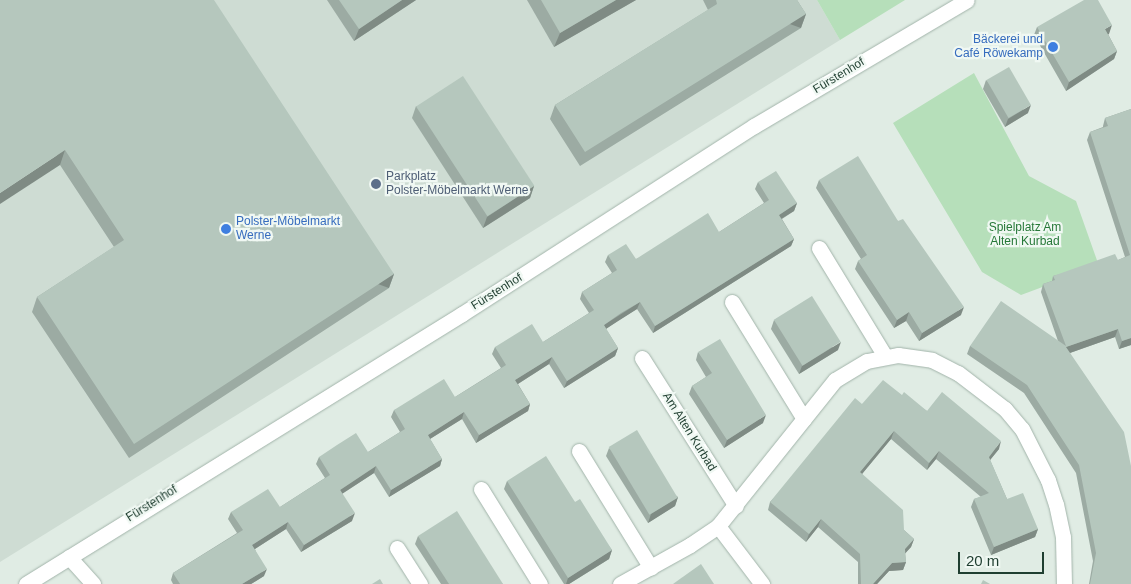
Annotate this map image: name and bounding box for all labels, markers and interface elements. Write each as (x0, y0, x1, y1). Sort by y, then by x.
place label: Bäckerei und Café Röwekamp (954, 33, 1043, 61)
marker: Bäckerei und Café Röwekamp (1047, 41, 1059, 53)
street label: Fürstenhof (811, 55, 867, 97)
place label: Parkplatz Polster-Möbelmarkt Werne (386, 170, 528, 198)
marker: Parkplatz Polster-Möbelmarkt Werne (370, 178, 382, 190)
place label: Polster-Möbelmarkt Werne (236, 215, 340, 243)
park label: Spielplatz Am Alten Kurbad (988, 221, 1062, 249)
marker: Polster-Möbelmarkt Werne (220, 223, 232, 235)
street label: Fürstenhof (469, 271, 525, 313)
street label: Am Alten Kurbad (659, 390, 719, 474)
street label: Fürstenhof (124, 483, 180, 525)
scale bar (961, 542, 1047, 574)
text: 20 m (966, 552, 999, 569)

